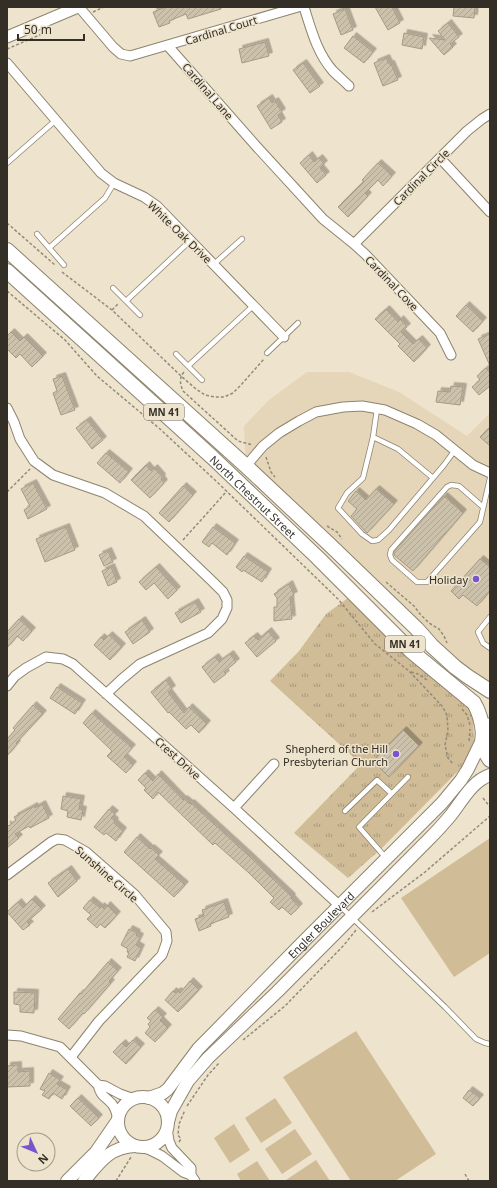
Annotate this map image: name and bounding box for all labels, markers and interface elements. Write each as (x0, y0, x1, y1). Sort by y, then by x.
street label: Cardinal Court (183, 12, 259, 48)
scale bar (18, 16, 84, 42)
text: 50 m (24, 21, 52, 38)
street label: Cardinal Lane (179, 59, 237, 123)
street label: Cardinal Circle (389, 145, 453, 209)
street label: White Oak Drive (145, 198, 215, 266)
street label: Cardinal Cove (362, 252, 422, 314)
road number: MN 41 (144, 404, 184, 420)
street label: North Chestnut Street (207, 452, 300, 541)
place label: Holiday (429, 572, 468, 587)
marker: Holiday (471, 574, 481, 584)
road number: MN 41 (385, 636, 425, 652)
street label: Crest Drive (152, 733, 204, 783)
place label: Shepherd of the Hill Presbyterian Church (283, 741, 388, 769)
marker: Shepherd of the Hill Presbyterian Church (391, 749, 401, 759)
street label: Sunshine Circle (72, 842, 142, 906)
street label: Engler Boulevard (284, 888, 357, 961)
north arrow (16, 1132, 56, 1172)
text: N (35, 1151, 52, 1168)

